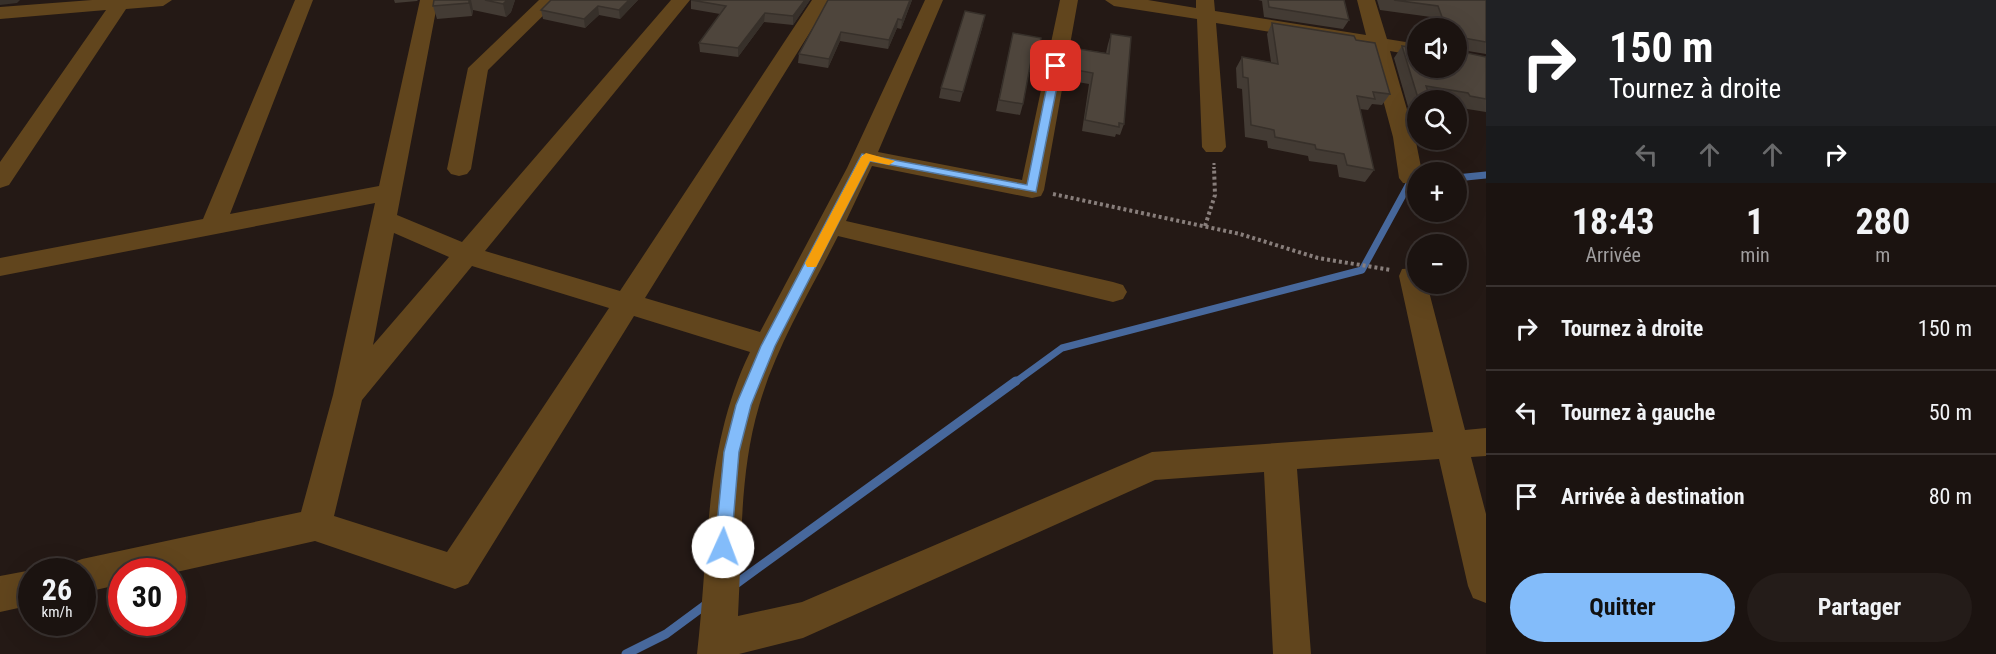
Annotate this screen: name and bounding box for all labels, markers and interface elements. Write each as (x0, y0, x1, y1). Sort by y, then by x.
map controls (1407, 18, 1467, 294)
button: sound (1407, 18, 1467, 78)
text: 150 m (1609, 23, 1714, 72)
icon: right (1510, 24, 1588, 102)
pin (1030, 40, 1081, 91)
icon: arrive (1039, 49, 1072, 82)
text: Tournez à droite (1609, 73, 1781, 105)
button: search (1407, 90, 1467, 150)
icon: left (1630, 138, 1663, 171)
icon: ahead (1693, 138, 1726, 171)
icon: ahead (1756, 138, 1789, 171)
icon: right (1819, 138, 1852, 171)
button: + (1407, 162, 1467, 222)
text: 18:43 (1572, 201, 1654, 243)
text: 1 (1746, 201, 1764, 243)
text: 280 (1856, 201, 1910, 243)
button: − (1407, 234, 1467, 294)
text: Arrivée (1585, 243, 1641, 267)
text: min (1740, 243, 1770, 267)
text: m (1875, 243, 1890, 267)
icon: right (1510, 312, 1543, 345)
text: Tournez à droite (1561, 316, 1703, 341)
text: 150 m (1918, 316, 1972, 341)
icon: left (1510, 396, 1543, 429)
text: Tournez à gauche (1561, 400, 1715, 425)
text: 50 m (1929, 400, 1972, 425)
icon: arrive (1510, 480, 1543, 513)
text: Arrivée à destination (1561, 484, 1745, 509)
text: 80 m (1929, 484, 1972, 509)
position arrow (691, 515, 755, 579)
speed limit sign: 30 (108, 558, 186, 636)
text: 26 (42, 572, 72, 607)
button: Quitter (1510, 573, 1735, 642)
button: Partager (1747, 573, 1972, 642)
text: km/h (42, 603, 72, 621)

